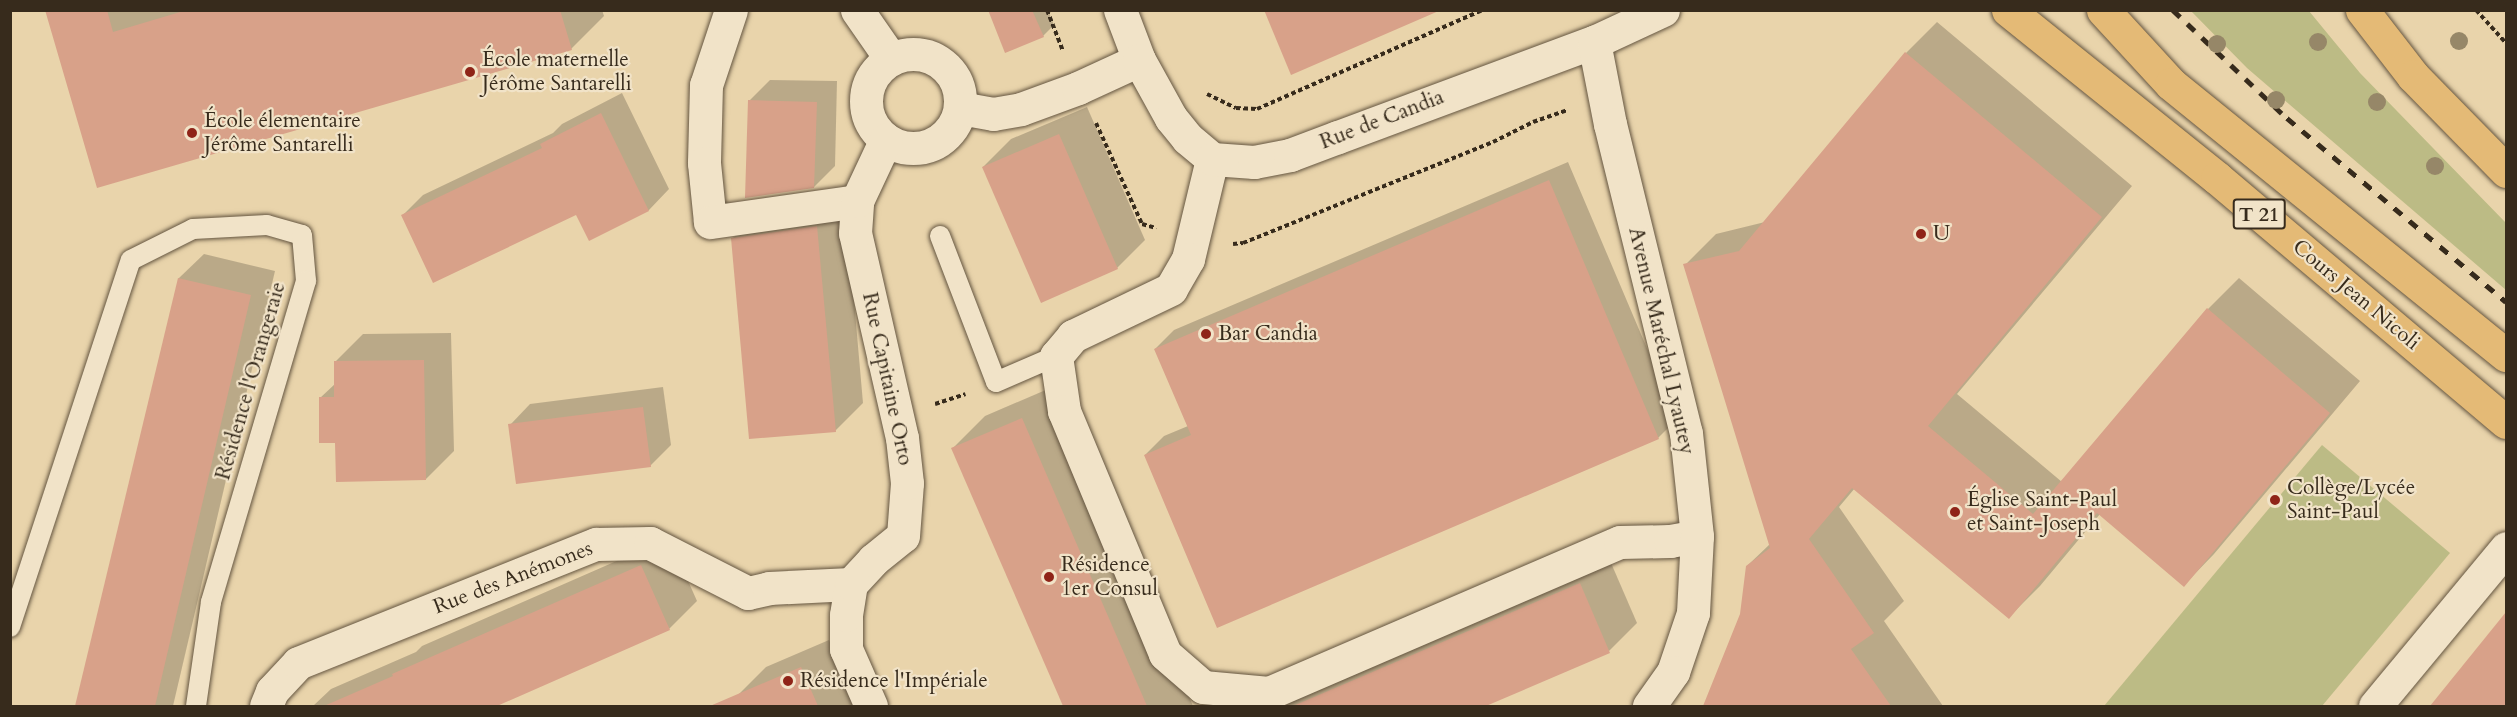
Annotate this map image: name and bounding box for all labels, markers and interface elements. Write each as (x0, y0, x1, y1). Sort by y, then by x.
place label: École maternelle Jérôme Santarelli (482, 47, 632, 97)
marker: École maternelle Jérôme Santarelli (463, 65, 477, 79)
street label: Rue de Candia (1316, 85, 1448, 155)
place label: École élementaire Jérôme Santarelli (204, 108, 361, 158)
marker: École élementaire Jérôme Santarelli (185, 126, 199, 140)
road number: T 21 (2232, 197, 2286, 231)
place label: U (1933, 221, 1950, 247)
street label: Avenue Maréchal Lyautey (1623, 225, 1699, 457)
marker: U (1914, 227, 1928, 241)
street label: Cours Jean Nicoli (2287, 234, 2425, 356)
street label: Résidence l'Orangeraie (211, 279, 291, 483)
street label: Rue Capitaine Orto (856, 290, 918, 468)
place label: Bar Candia (1218, 321, 1318, 347)
marker: Bar Candia (1199, 327, 1213, 341)
place label: Collège/Lycée Saint-Paul (2287, 475, 2415, 525)
place label: Église Saint-Paul et Saint-Joseph (1967, 487, 2117, 537)
marker: Collège/Lycée Saint-Paul (2268, 493, 2282, 507)
marker: Église Saint-Paul et Saint-Joseph (1948, 505, 1962, 519)
street label: Rue des Anémones (430, 536, 596, 620)
place label: Résidence 1er Consul (1061, 552, 1158, 602)
marker: Résidence 1er Consul (1042, 570, 1056, 584)
place label: Résidence l'Impériale (800, 668, 988, 694)
marker: Résidence l'Impériale (781, 674, 795, 688)

